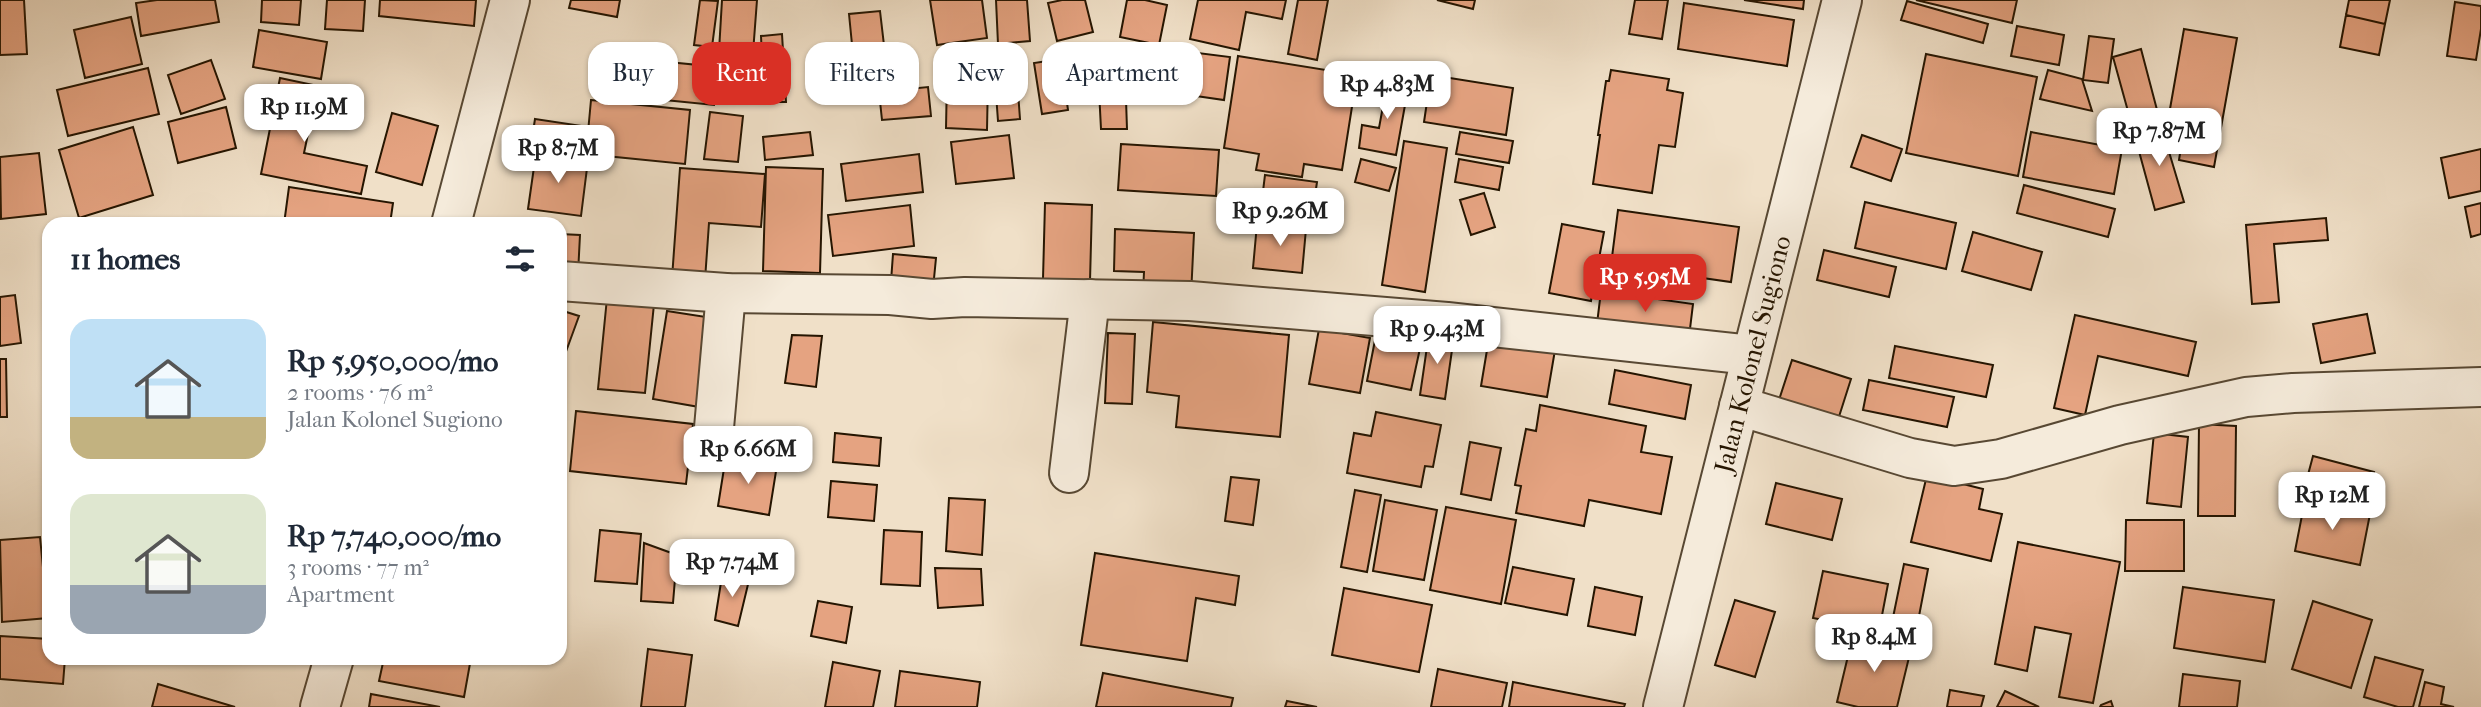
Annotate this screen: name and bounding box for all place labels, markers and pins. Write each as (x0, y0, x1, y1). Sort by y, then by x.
pin: Rp 4.83M (1315, 61, 1459, 121)
pin: Rp 11.9M (232, 85, 376, 144)
pin: Rp 7.87M (2087, 108, 2231, 168)
pin: Rp 8.7M (493, 125, 623, 185)
pin: Rp 9.26M (1208, 188, 1352, 248)
pin: Rp 5.95M (1573, 254, 1717, 314)
pin: Rp 9.43M (1365, 306, 1509, 366)
pin: Rp 6.66M (676, 426, 820, 486)
pin: Rp 12M (2275, 472, 2389, 532)
pin: Rp 7.74M (660, 540, 804, 599)
pin: Rp 8.4M (1809, 614, 1939, 674)

